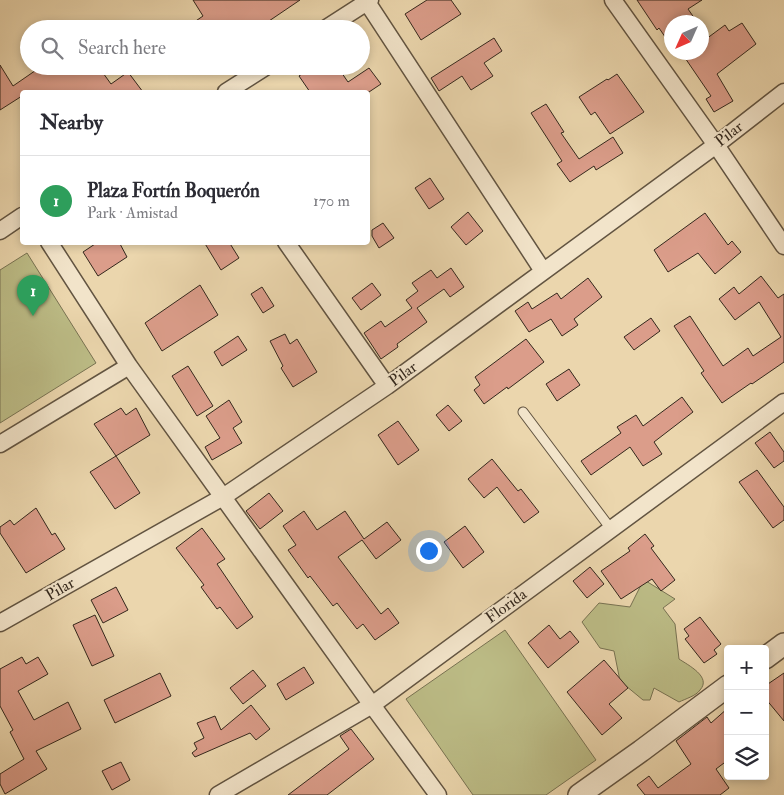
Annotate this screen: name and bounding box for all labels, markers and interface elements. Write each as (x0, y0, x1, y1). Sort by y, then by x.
north arrow (664, 15, 709, 60)
search box (20, 20, 370, 75)
icon: search (38, 34, 66, 62)
text: Search here (78, 36, 166, 60)
text: Nearby (40, 109, 103, 136)
street label: Pilar (711, 117, 747, 151)
text: Plaza Fortín Boquerón (87, 179, 260, 203)
text: 1 (53, 191, 59, 211)
text: 170 m (313, 191, 350, 211)
text: Park · Amistad (87, 203, 178, 223)
pin: 1 (17, 275, 49, 316)
street label: Pilar (385, 357, 421, 391)
your location (416, 538, 442, 564)
street label: Pilar (42, 573, 78, 605)
street label: Florida (481, 584, 531, 628)
map controls (724, 645, 769, 780)
button: + (724, 645, 769, 690)
button: − (724, 690, 769, 735)
button: layers (724, 735, 769, 780)

